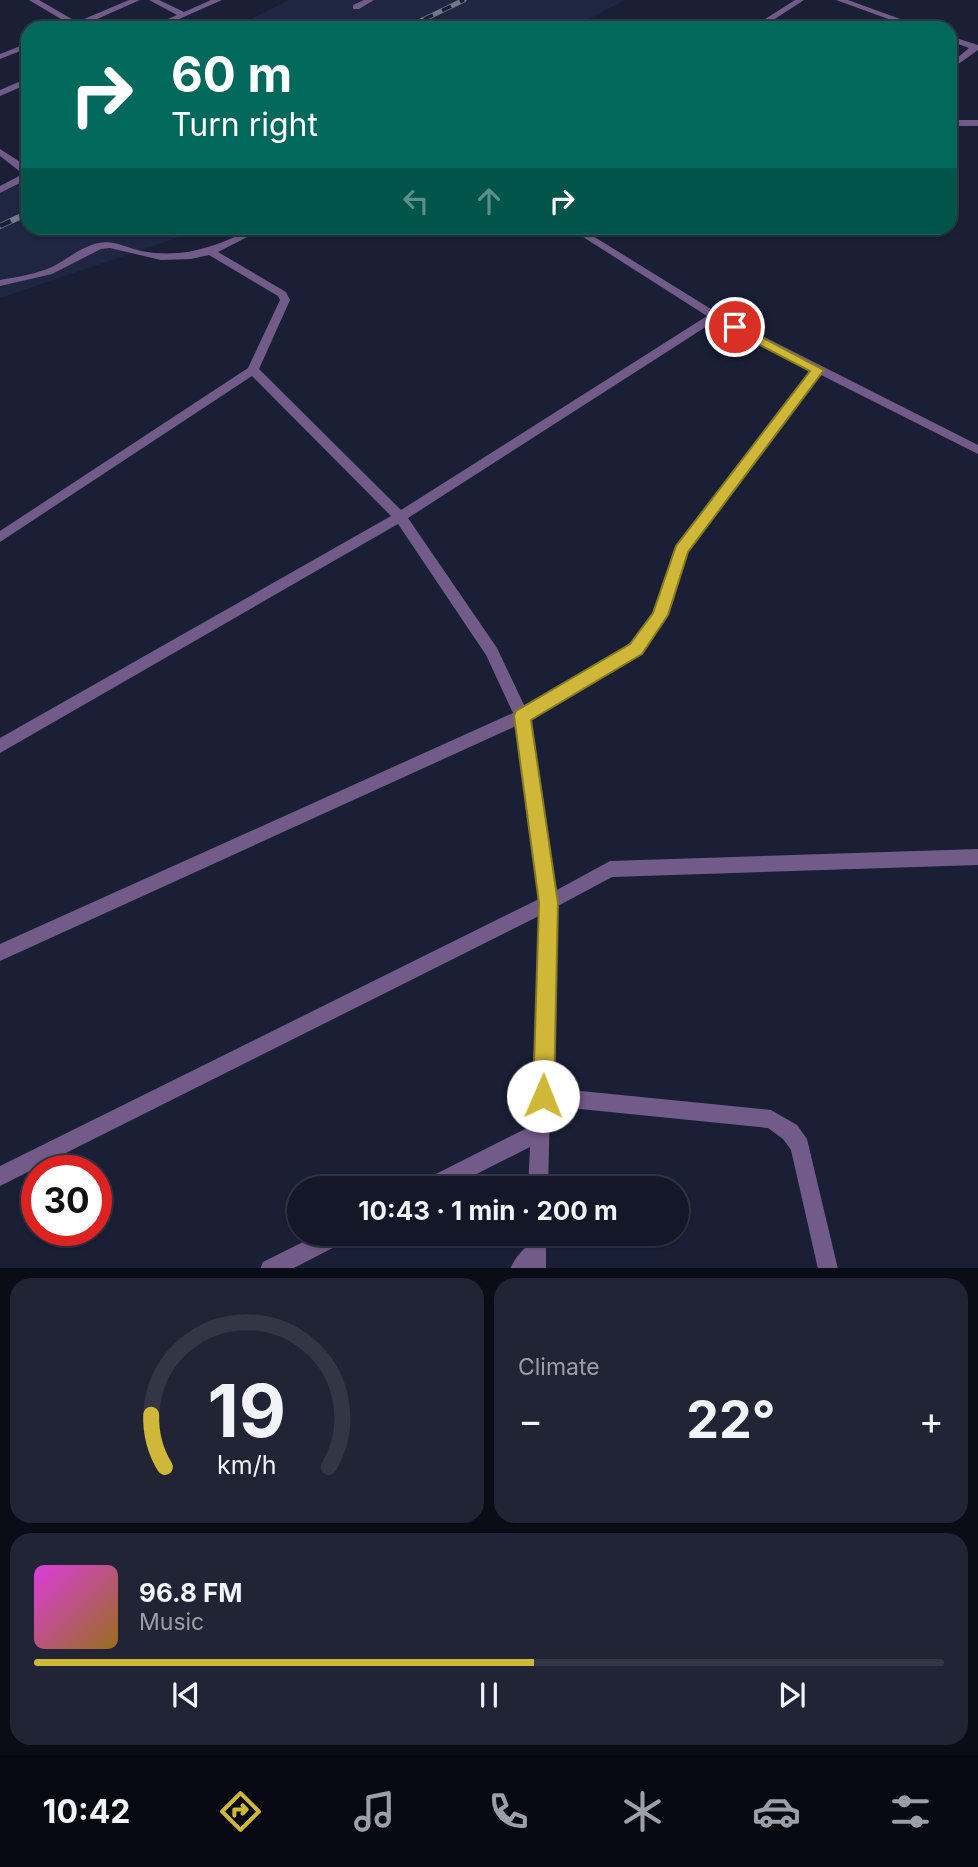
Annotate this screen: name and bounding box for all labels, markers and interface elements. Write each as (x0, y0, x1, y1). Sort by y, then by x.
text: 60 m (171, 45, 292, 104)
icon: right (56, 49, 147, 140)
text: Turn right (171, 105, 318, 144)
icon: left (397, 182, 435, 220)
icon: ahead (470, 182, 508, 220)
icon: right (543, 182, 581, 220)
pin (705, 297, 765, 357)
icon: arrive (716, 308, 754, 346)
position arrow (506, 1059, 580, 1133)
speed limit sign: 30 (21, 1155, 112, 1246)
text: 10:43 · 1 min · 200 m (358, 1195, 618, 1226)
text: Climate (518, 1353, 600, 1381)
text: 19 (208, 1366, 286, 1455)
text: 22° (686, 1388, 776, 1451)
text: − (518, 1397, 543, 1443)
text: + (919, 1397, 944, 1443)
text: km/h (217, 1449, 277, 1479)
text: 96.8 FM (139, 1577, 243, 1608)
text: Music (139, 1608, 204, 1636)
icon: previous (167, 1676, 205, 1714)
icon: pause (470, 1676, 508, 1714)
icon: next (773, 1676, 811, 1714)
icon: directions (216, 1787, 265, 1836)
icon: music (350, 1787, 399, 1836)
icon: phone (484, 1787, 533, 1836)
icon: climate (618, 1787, 667, 1836)
icon: car (752, 1787, 801, 1836)
icon: filters (886, 1787, 935, 1836)
text: 10:42 (43, 1792, 130, 1831)

